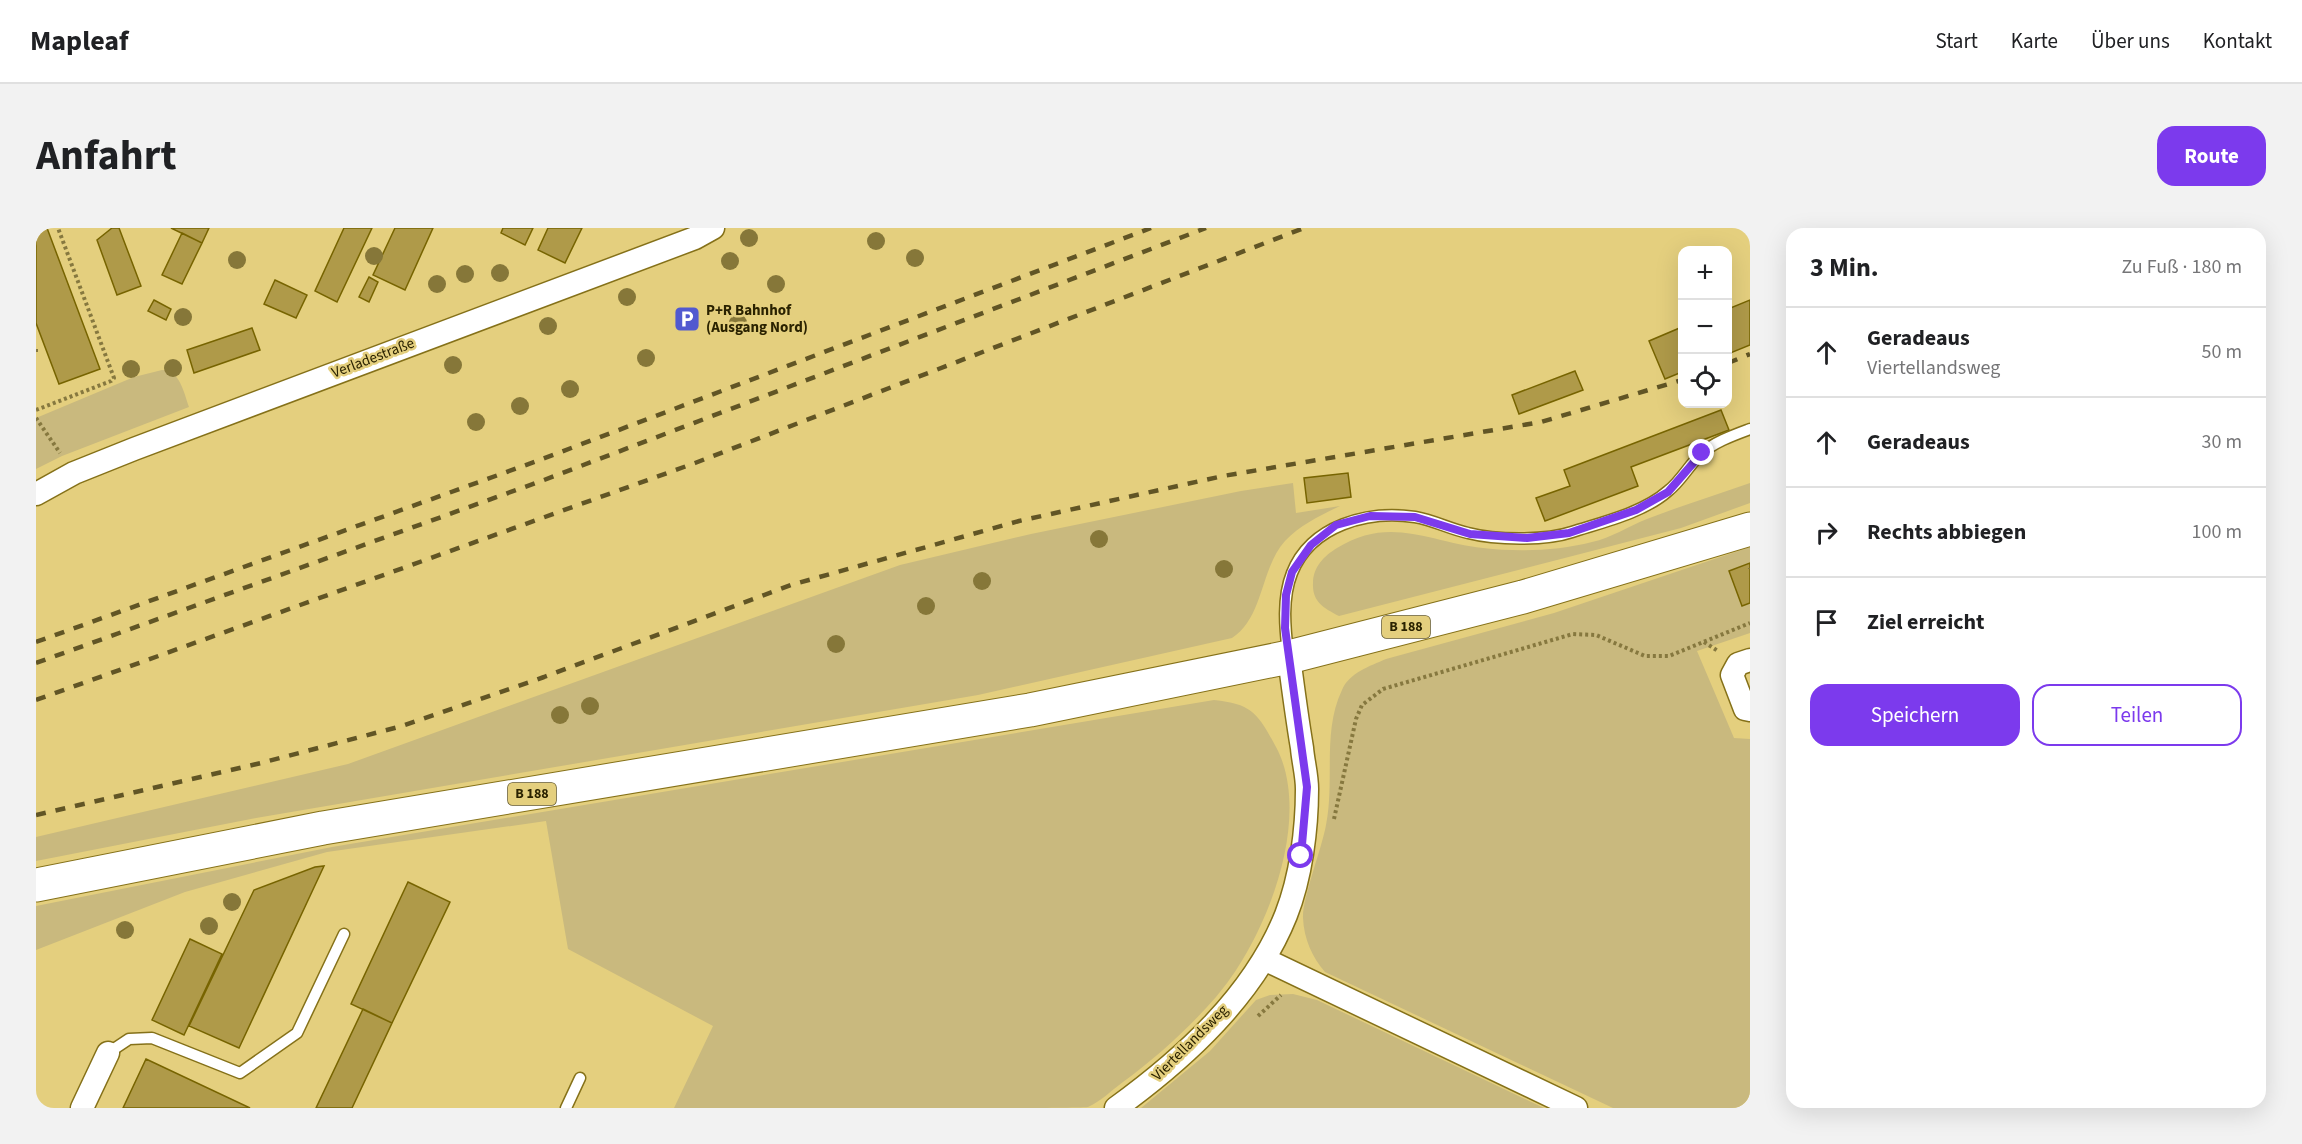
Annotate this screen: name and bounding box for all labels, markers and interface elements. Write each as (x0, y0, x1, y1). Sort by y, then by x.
text: Mapleaf (30, 21, 129, 61)
text: Start (1935, 26, 1978, 56)
text: Karte (2011, 26, 2058, 56)
text: Über uns (2091, 26, 2170, 56)
text: Kontakt (2203, 26, 2272, 56)
text: Anfahrt (36, 126, 177, 186)
button: Route (2157, 126, 2266, 186)
map controls (1678, 246, 1732, 408)
button: + (1678, 246, 1732, 300)
text: 3 Min. (1810, 249, 1879, 286)
text: Zu Fuß · 180 m (2121, 253, 2242, 281)
place label: P+R Bahnhof (Ausgang Nord) (706, 300, 808, 338)
button: − (1678, 300, 1732, 354)
parking icon: P+R Bahnhof (Ausgang Nord) (672, 304, 702, 334)
text: Geradeaus (1867, 322, 1970, 354)
street label: Verladestraße (329, 333, 417, 383)
icon: ahead (1810, 336, 1843, 369)
text: 50 m (2202, 338, 2242, 366)
button: locate (1678, 354, 1732, 408)
text: Viertellandsweg (1867, 354, 2000, 382)
icon: ahead (1810, 426, 1843, 459)
text: Geradeaus (1867, 426, 1970, 458)
text: 30 m (2202, 428, 2242, 456)
route end (1688, 439, 1714, 465)
icon: right (1810, 516, 1843, 549)
text: Rechts abbiegen (1867, 516, 2026, 548)
text: 100 m (2192, 518, 2242, 546)
icon: arrive (1810, 606, 1843, 639)
text: Ziel erreicht (1867, 606, 1985, 638)
road number: B 188 (1382, 616, 1430, 638)
button: Speichern (1810, 684, 2020, 746)
button: Teilen (2032, 684, 2242, 746)
road number: B 188 (508, 783, 556, 805)
route start (1287, 842, 1313, 868)
street label: Viertellandsweg (1147, 1000, 1233, 1086)

